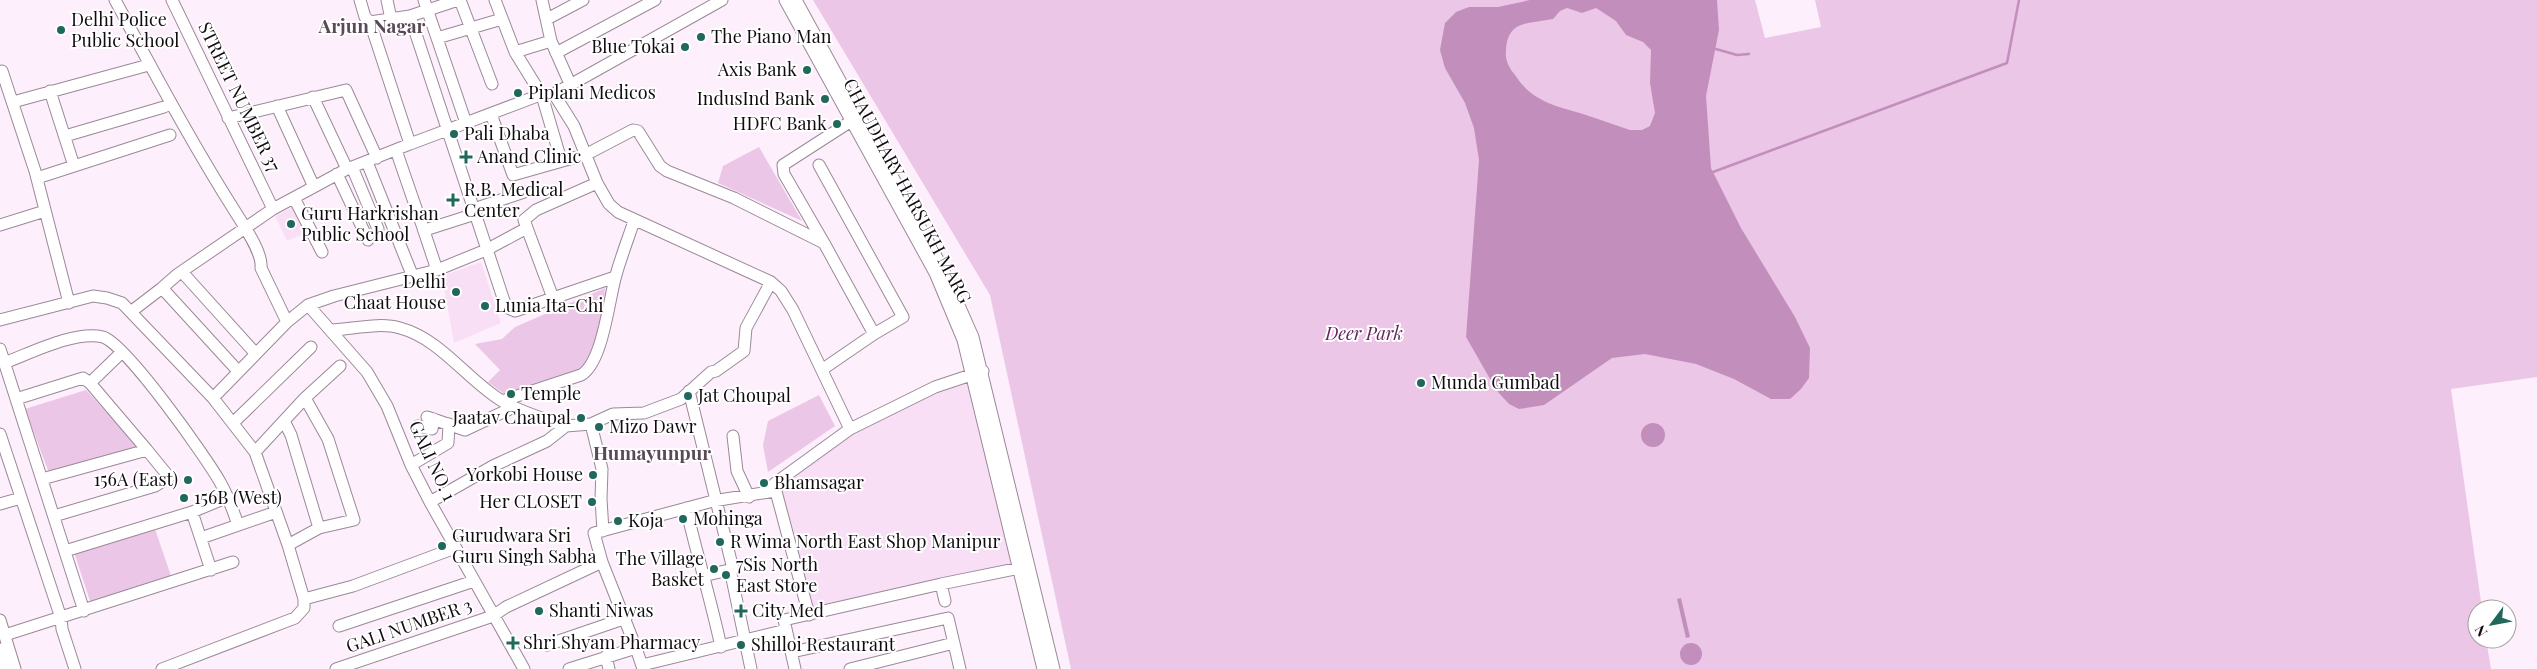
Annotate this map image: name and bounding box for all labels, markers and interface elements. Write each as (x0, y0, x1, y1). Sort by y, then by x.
place label: Delhi Police Public School (71, 7, 179, 52)
district label: Arjun Nagar (317, 12, 426, 38)
street label: STREET NUMBER 37 (193, 18, 287, 176)
marker: Delhi Police Public School (55, 24, 67, 36)
place label: The Piano Man (711, 24, 832, 48)
marker: The Piano Man (695, 31, 707, 43)
place label: Blue Tokai (591, 34, 675, 58)
marker: Blue Tokai (679, 41, 691, 53)
place label: Axis Bank (717, 57, 797, 81)
marker: Axis Bank (801, 64, 813, 76)
street label: CHAUDHARY HARSUKH MARG (838, 74, 978, 308)
place label: Piplani Medicos (528, 80, 656, 104)
place label: IndusInd Bank (697, 86, 815, 110)
marker: Piplani Medicos (512, 87, 524, 99)
marker: IndusInd Bank (819, 93, 831, 105)
place label: HDFC Bank (733, 111, 827, 135)
marker: HDFC Bank (831, 118, 843, 130)
place label: Pali Dhaba (464, 121, 550, 145)
marker: Pali Dhaba (448, 128, 460, 140)
place label: Anand Clinic (476, 144, 582, 168)
marker: Anand Clinic (459, 150, 473, 164)
place label: R.B. Medical Center (464, 177, 564, 222)
marker: R.B. Medical Center (446, 193, 460, 207)
place label: Guru Harkrishan Public School (301, 201, 439, 246)
marker: Guru Harkrishan Public School (285, 218, 297, 230)
place label: Delhi Chaat House (344, 269, 446, 314)
marker: Delhi Chaat House (450, 286, 462, 298)
place label: Lunia Ita-Chi (495, 293, 604, 317)
marker: Lunia Ita-Chi (479, 300, 491, 312)
park label: Deer Park (1324, 321, 1403, 345)
place label: Munda Gumbad (1431, 370, 1561, 394)
marker: Munda Gumbad (1415, 377, 1427, 389)
place label: Temple (521, 381, 581, 405)
place label: Jat Choupal (697, 383, 791, 407)
marker: Temple (505, 388, 517, 400)
marker: Jat Choupal (682, 390, 694, 402)
place label: Jaatav Chaupal (452, 405, 571, 429)
marker: Jaatav Chaupal (575, 412, 587, 424)
place label: Mizo Dawr (609, 414, 697, 438)
street label: GALI NO. 1 (404, 417, 462, 505)
marker: Mizo Dawr (593, 421, 605, 433)
district label: Humayunpur (593, 439, 711, 465)
place label: Yorkobi House (465, 462, 583, 486)
place label: 156A (East) (94, 467, 178, 491)
marker: Yorkobi House (587, 469, 599, 481)
place label: Bhamsagar (774, 470, 864, 494)
marker: 156A (East) (182, 474, 194, 486)
marker: Bhamsagar (758, 477, 770, 489)
place label: 156B (West) (194, 485, 282, 509)
place label: Her CLOSET (479, 489, 582, 513)
marker: 156B (West) (178, 492, 190, 504)
marker: Her CLOSET (586, 496, 598, 508)
place label: Mohinga (693, 506, 763, 530)
place label: Koja (628, 508, 663, 532)
marker: Mohinga (677, 513, 689, 525)
marker: Koja (612, 515, 624, 527)
place label: Gurudwara Sri Guru Singh Sabha (452, 523, 596, 568)
place label: R Wima North East Shop Manipur (730, 529, 1001, 553)
marker: R Wima North East Shop Manipur (714, 536, 726, 548)
marker: Gurudwara Sri Guru Singh Sabha (436, 540, 448, 552)
place label: The Village Basket (616, 546, 705, 591)
place label: 7Sis North East Store (736, 552, 818, 597)
marker: The Village Basket (708, 563, 720, 575)
marker: 7Sis North East Store (720, 569, 732, 581)
street label: GALI NUMBER 3 (343, 592, 475, 658)
place label: Shanti Niwas (549, 598, 654, 622)
place label: City Med (752, 598, 825, 622)
north arrow (2467, 599, 2517, 649)
marker: City Med (734, 604, 748, 618)
marker: Shanti Niwas (533, 605, 545, 617)
text: N (2470, 622, 2491, 640)
place label: Shri Shyam Pharmacy (523, 630, 700, 654)
place label: Shilloi Restaurant (751, 632, 896, 656)
marker: Shri Shyam Pharmacy (507, 637, 519, 649)
marker: Shilloi Restaurant (735, 639, 747, 651)

